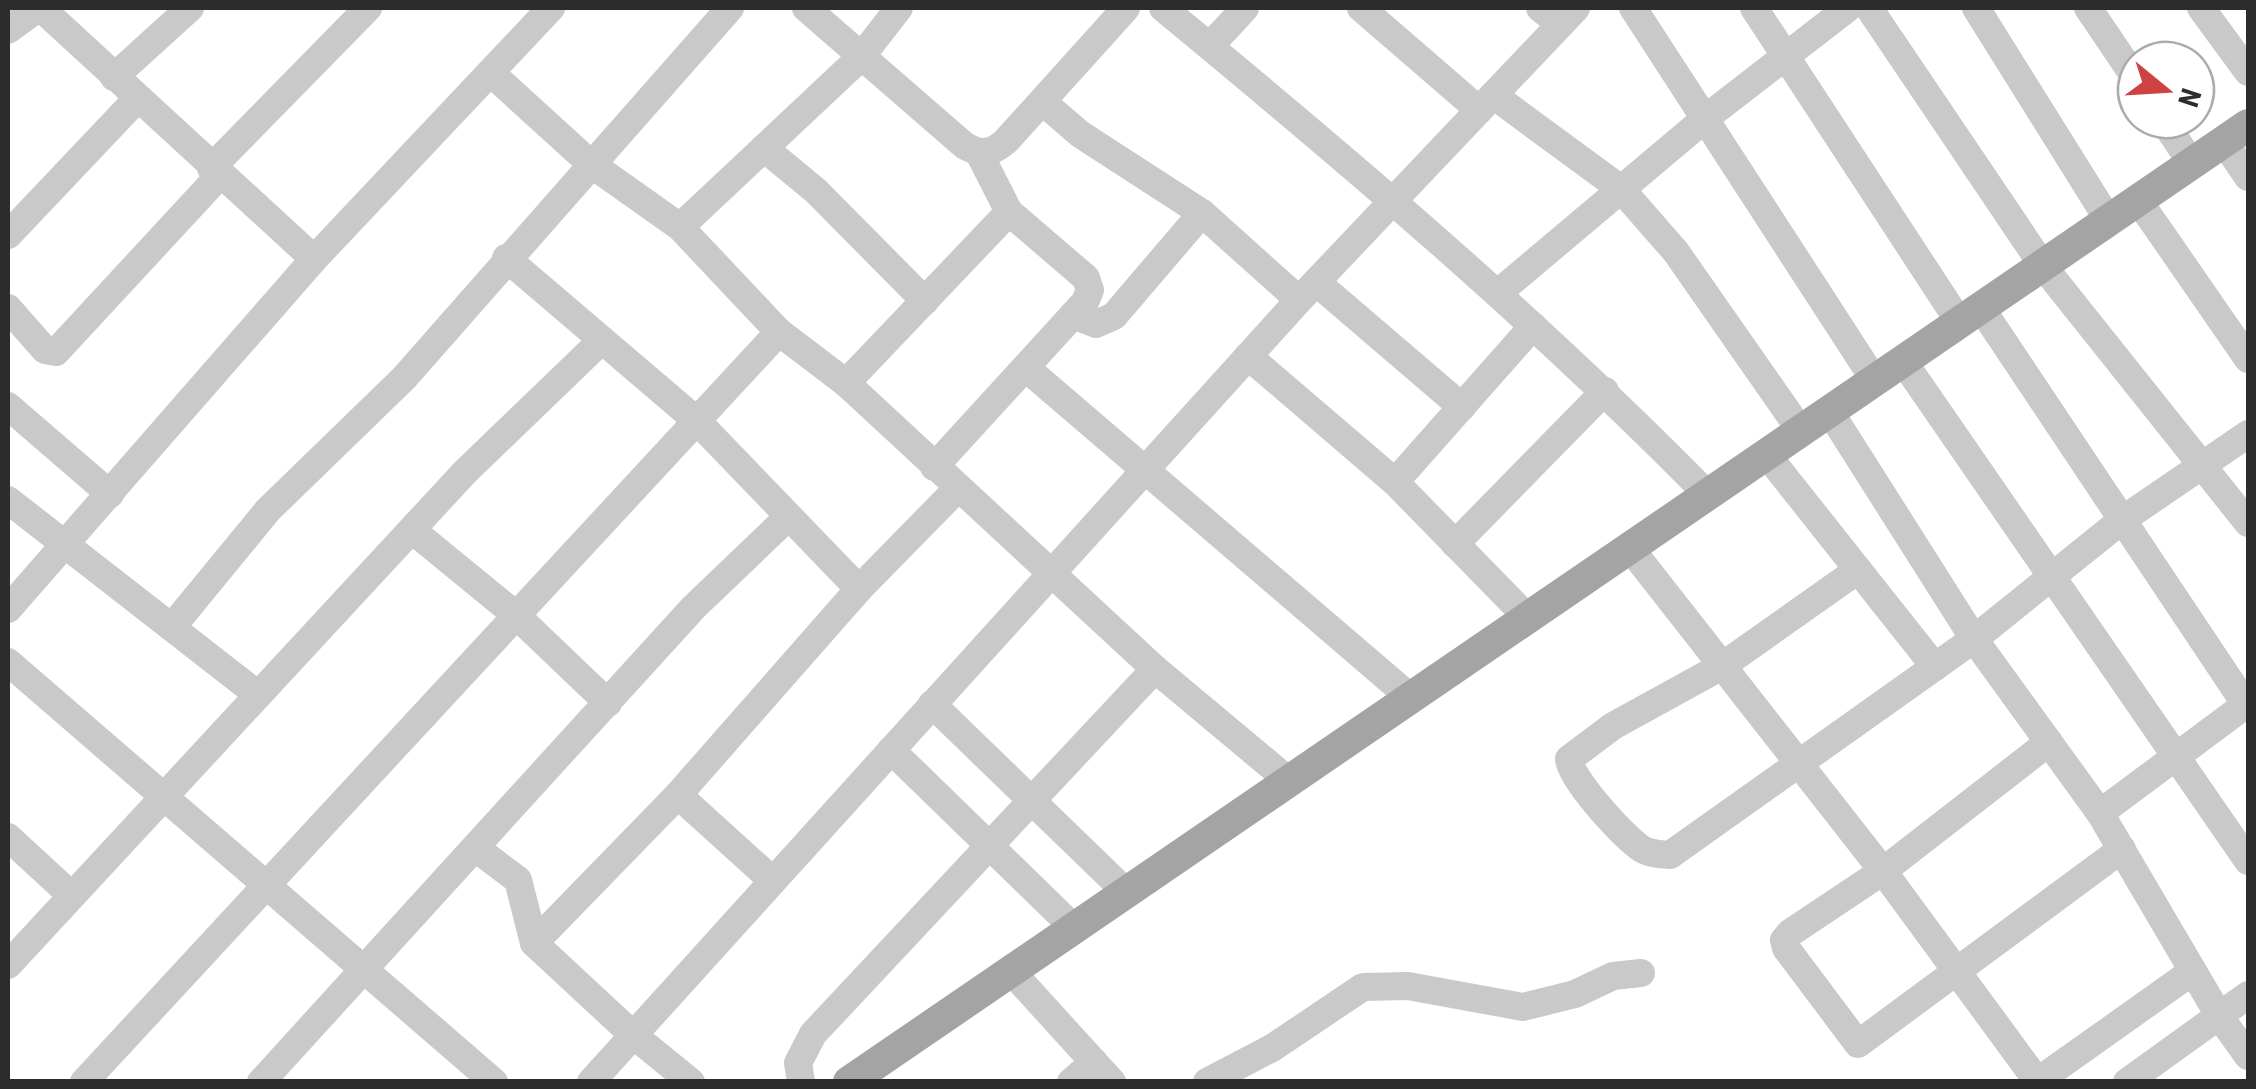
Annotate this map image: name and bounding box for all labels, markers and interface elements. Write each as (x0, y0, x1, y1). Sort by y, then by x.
north arrow (2116, 40, 2216, 140)
text: N (2171, 84, 2208, 111)

